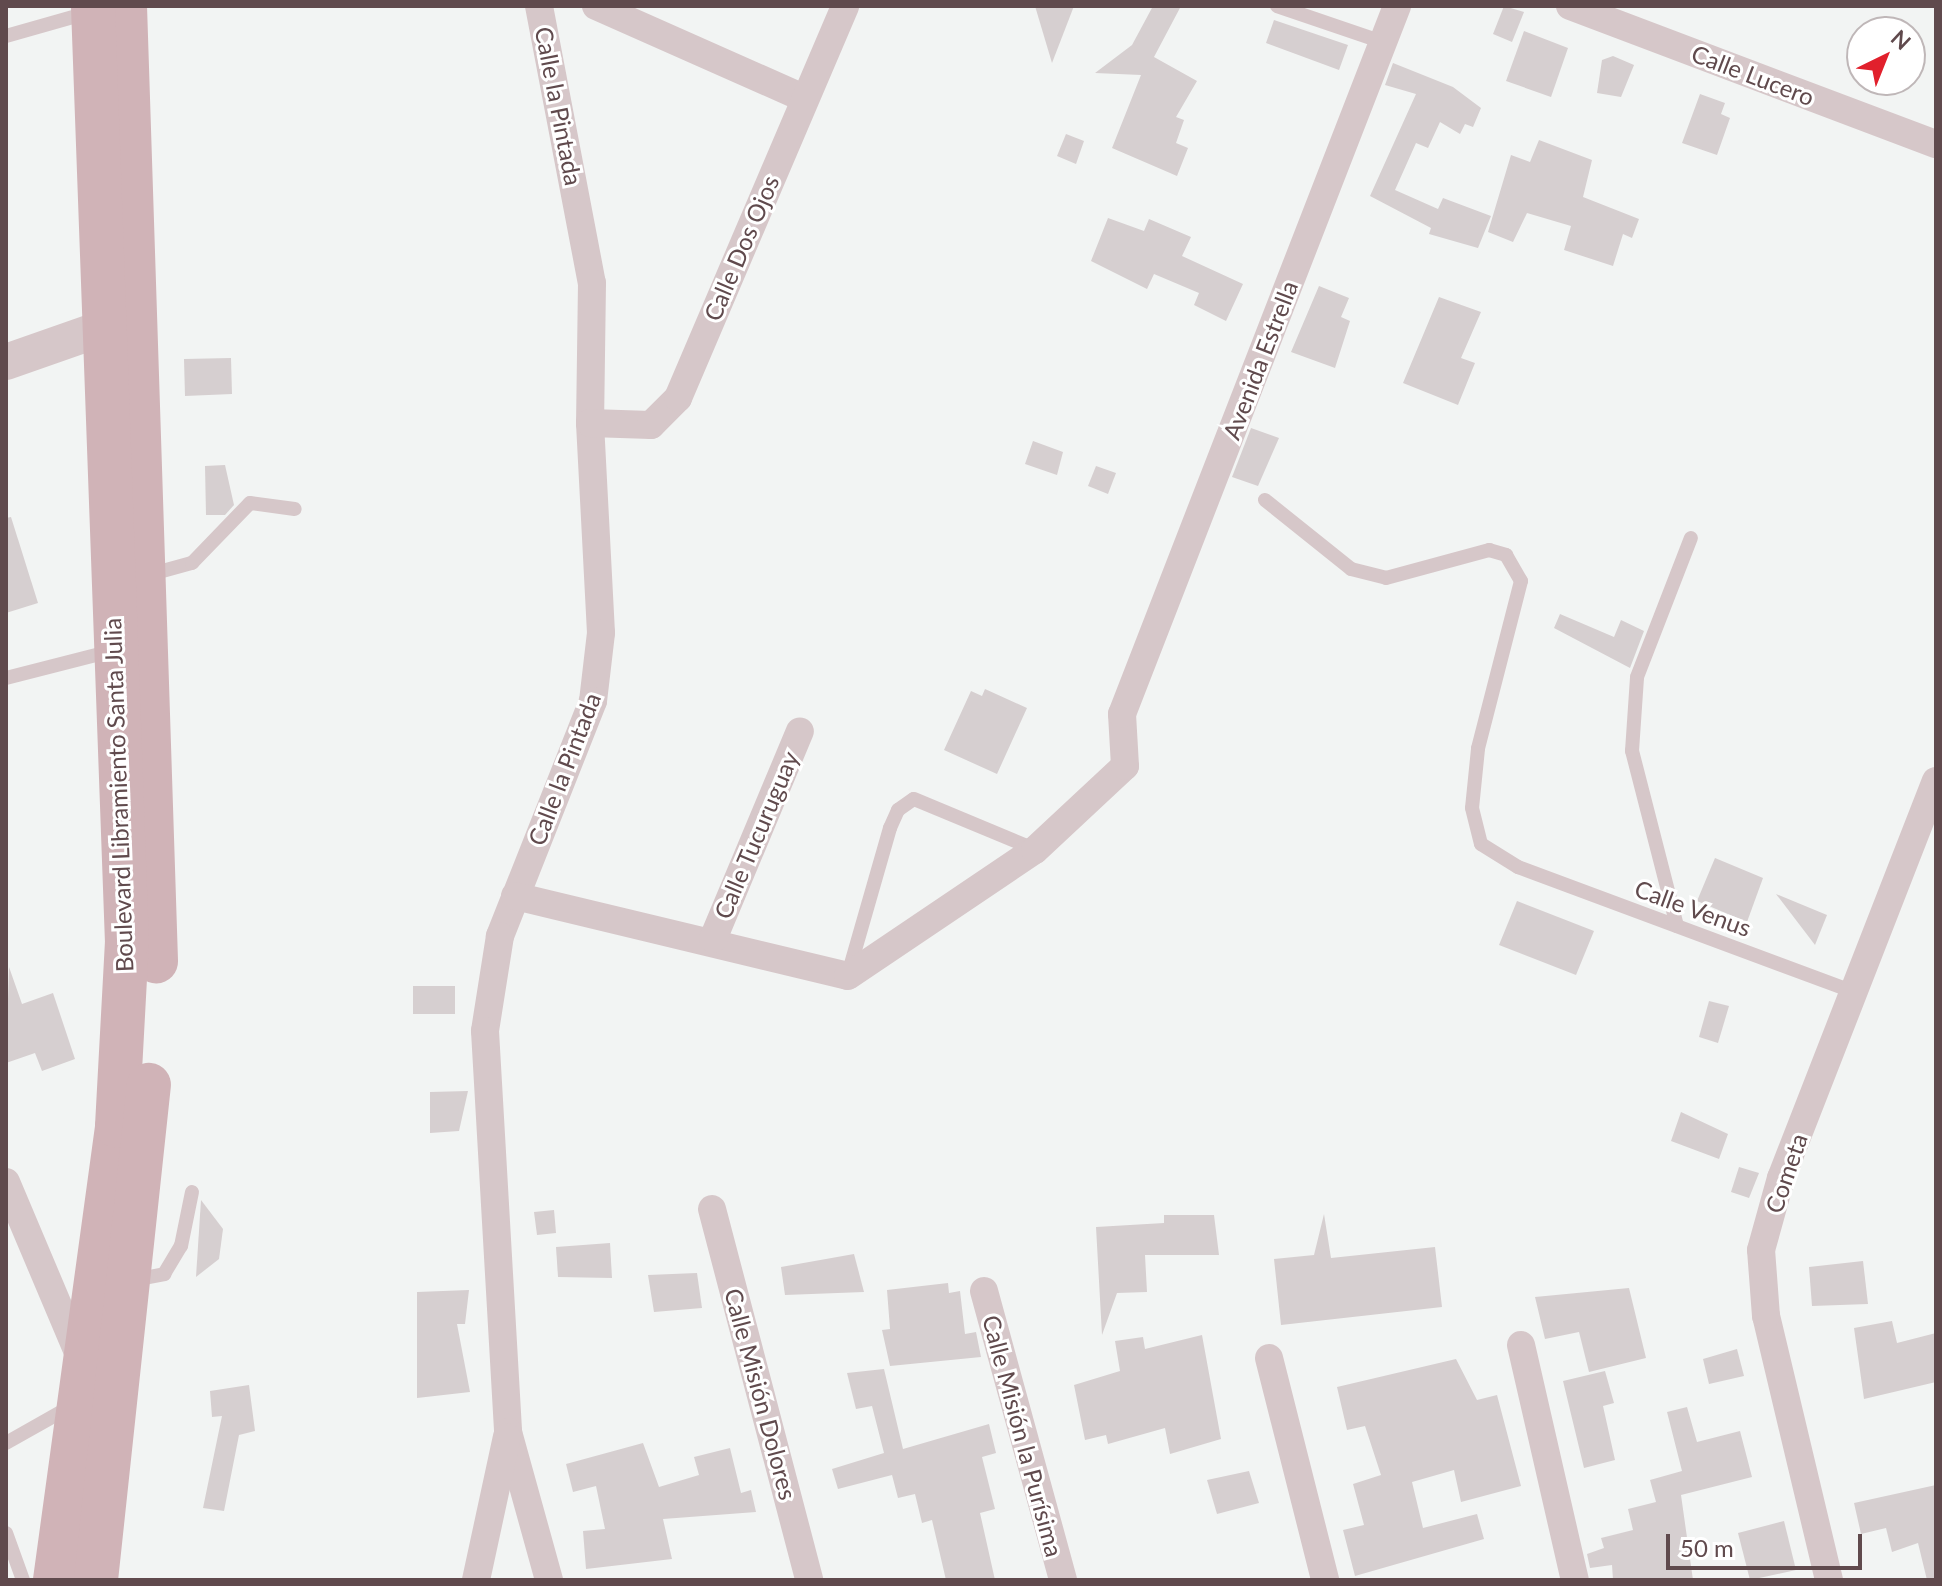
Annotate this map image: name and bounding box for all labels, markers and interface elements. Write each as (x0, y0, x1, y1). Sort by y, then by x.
north arrow (1846, 16, 1926, 96)
street label: Calle la Pintada (529, 24, 589, 188)
text: N (1886, 24, 1917, 55)
street label: Calle Lucero (1688, 38, 1818, 112)
street label: Calle Dos Ojos (697, 171, 785, 325)
street label: Avenida Estrella (1217, 277, 1303, 443)
street label: Boulevard Libramiento Santa Julia (97, 617, 139, 973)
street label: Calle la Pintada (522, 689, 606, 849)
street label: Calle Tucuruguay (708, 747, 804, 923)
street label: Calle Venus (1631, 874, 1755, 942)
street label: Cometa (1759, 1129, 1813, 1217)
street label: Calle Misión Dolores (719, 1285, 803, 1503)
street label: Calle Misión la Purísima (977, 1312, 1069, 1560)
scale bar (1670, 1518, 1866, 1568)
text: 50 m (1680, 1533, 1734, 1562)

